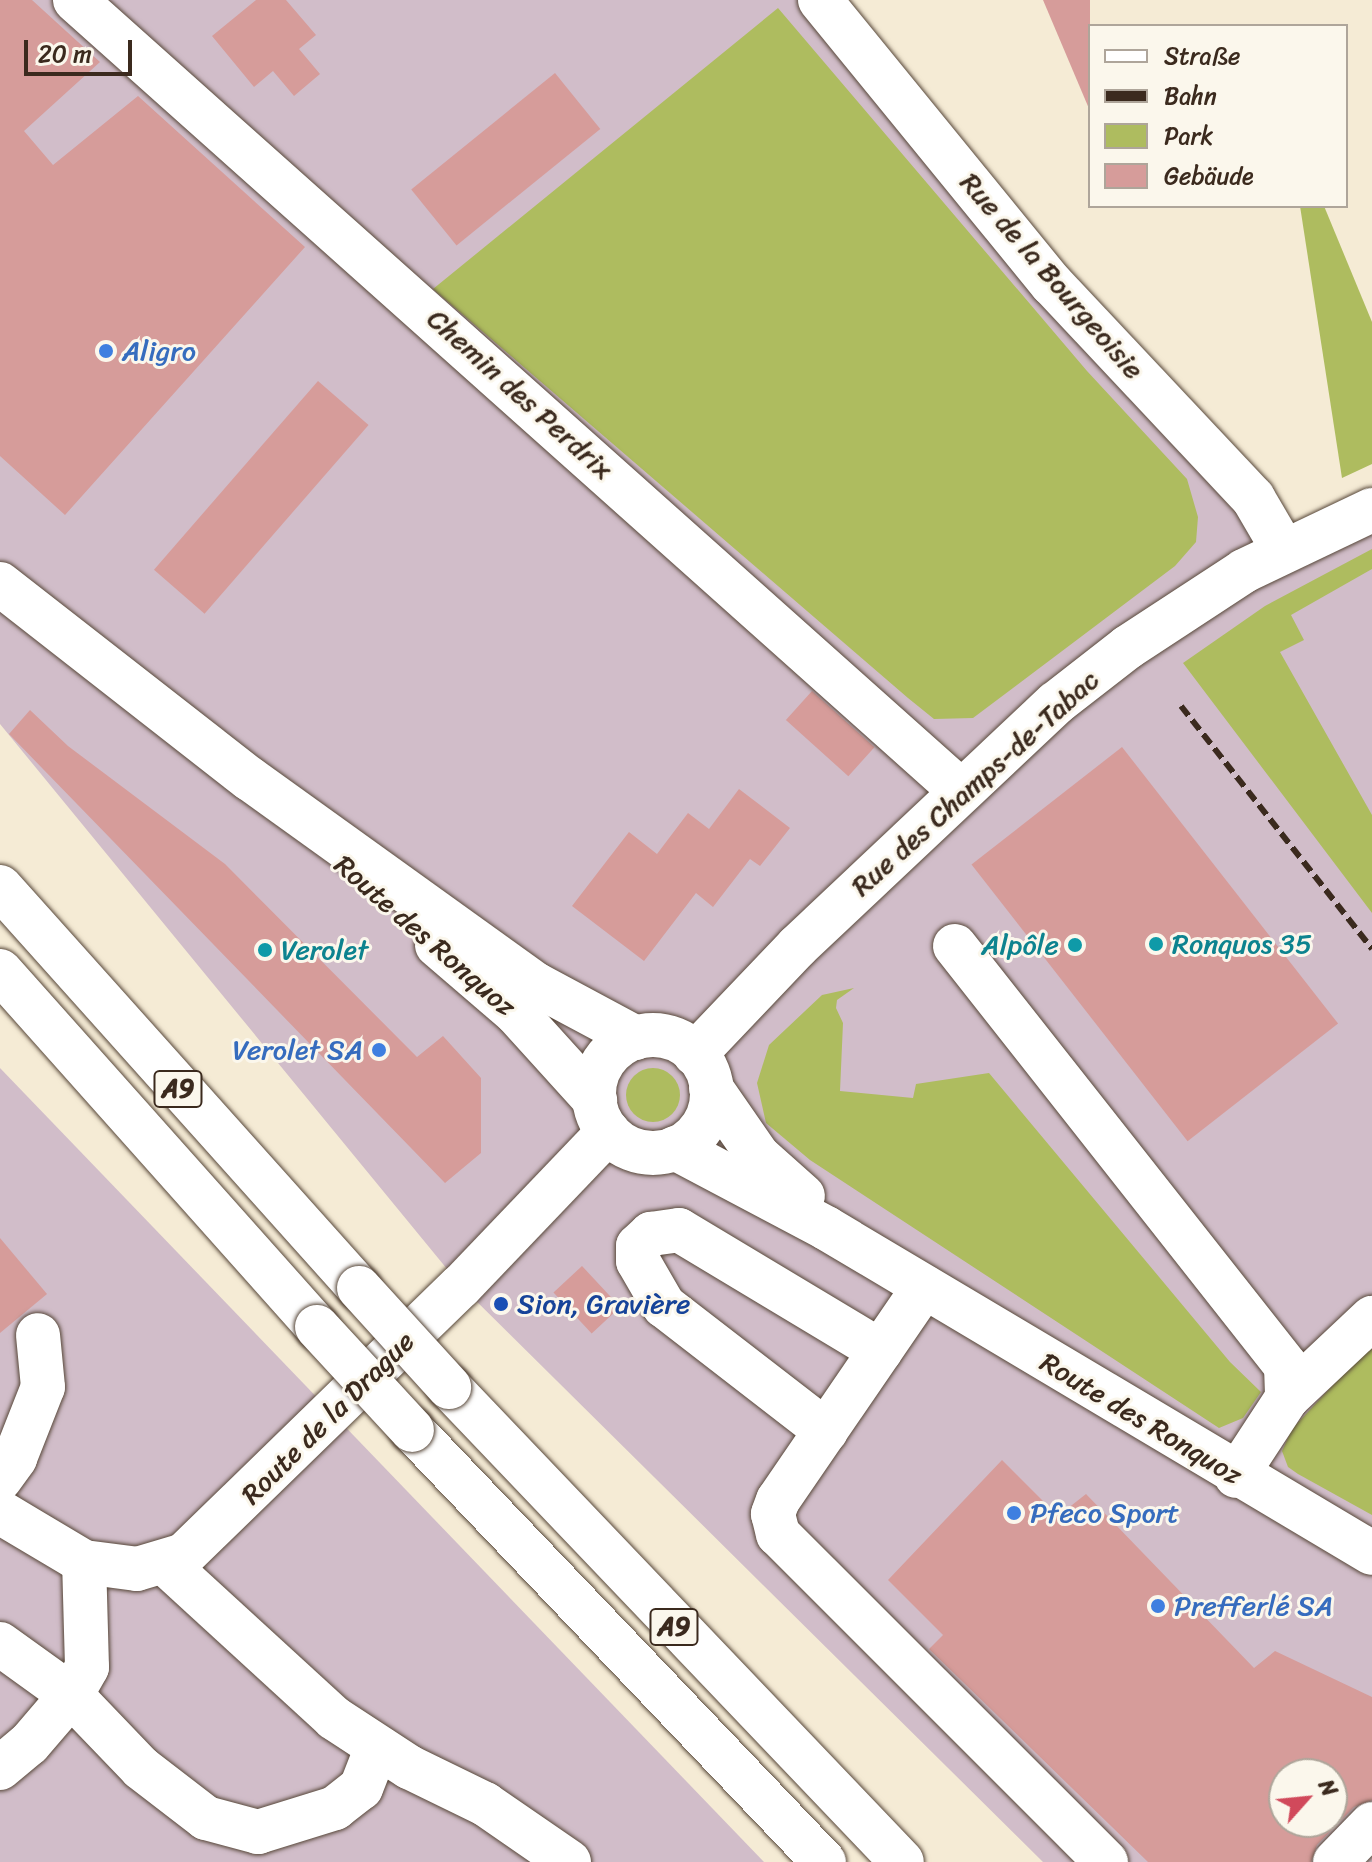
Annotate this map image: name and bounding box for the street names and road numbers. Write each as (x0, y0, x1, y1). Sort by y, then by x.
street label: Rue de la Bourgeoisie (954, 166, 1150, 386)
street label: Chemin des Perdrix (420, 302, 620, 486)
street label: Rue des Champs-de-Tabac (844, 662, 1106, 904)
street label: Route des Ronquoz (327, 848, 523, 1024)
road number: A9 (152, 1067, 204, 1111)
street label: Route de la Drague (235, 1325, 421, 1511)
street label: Route des Ronquoz (1033, 1345, 1249, 1493)
road number: A9 (648, 1605, 700, 1649)

